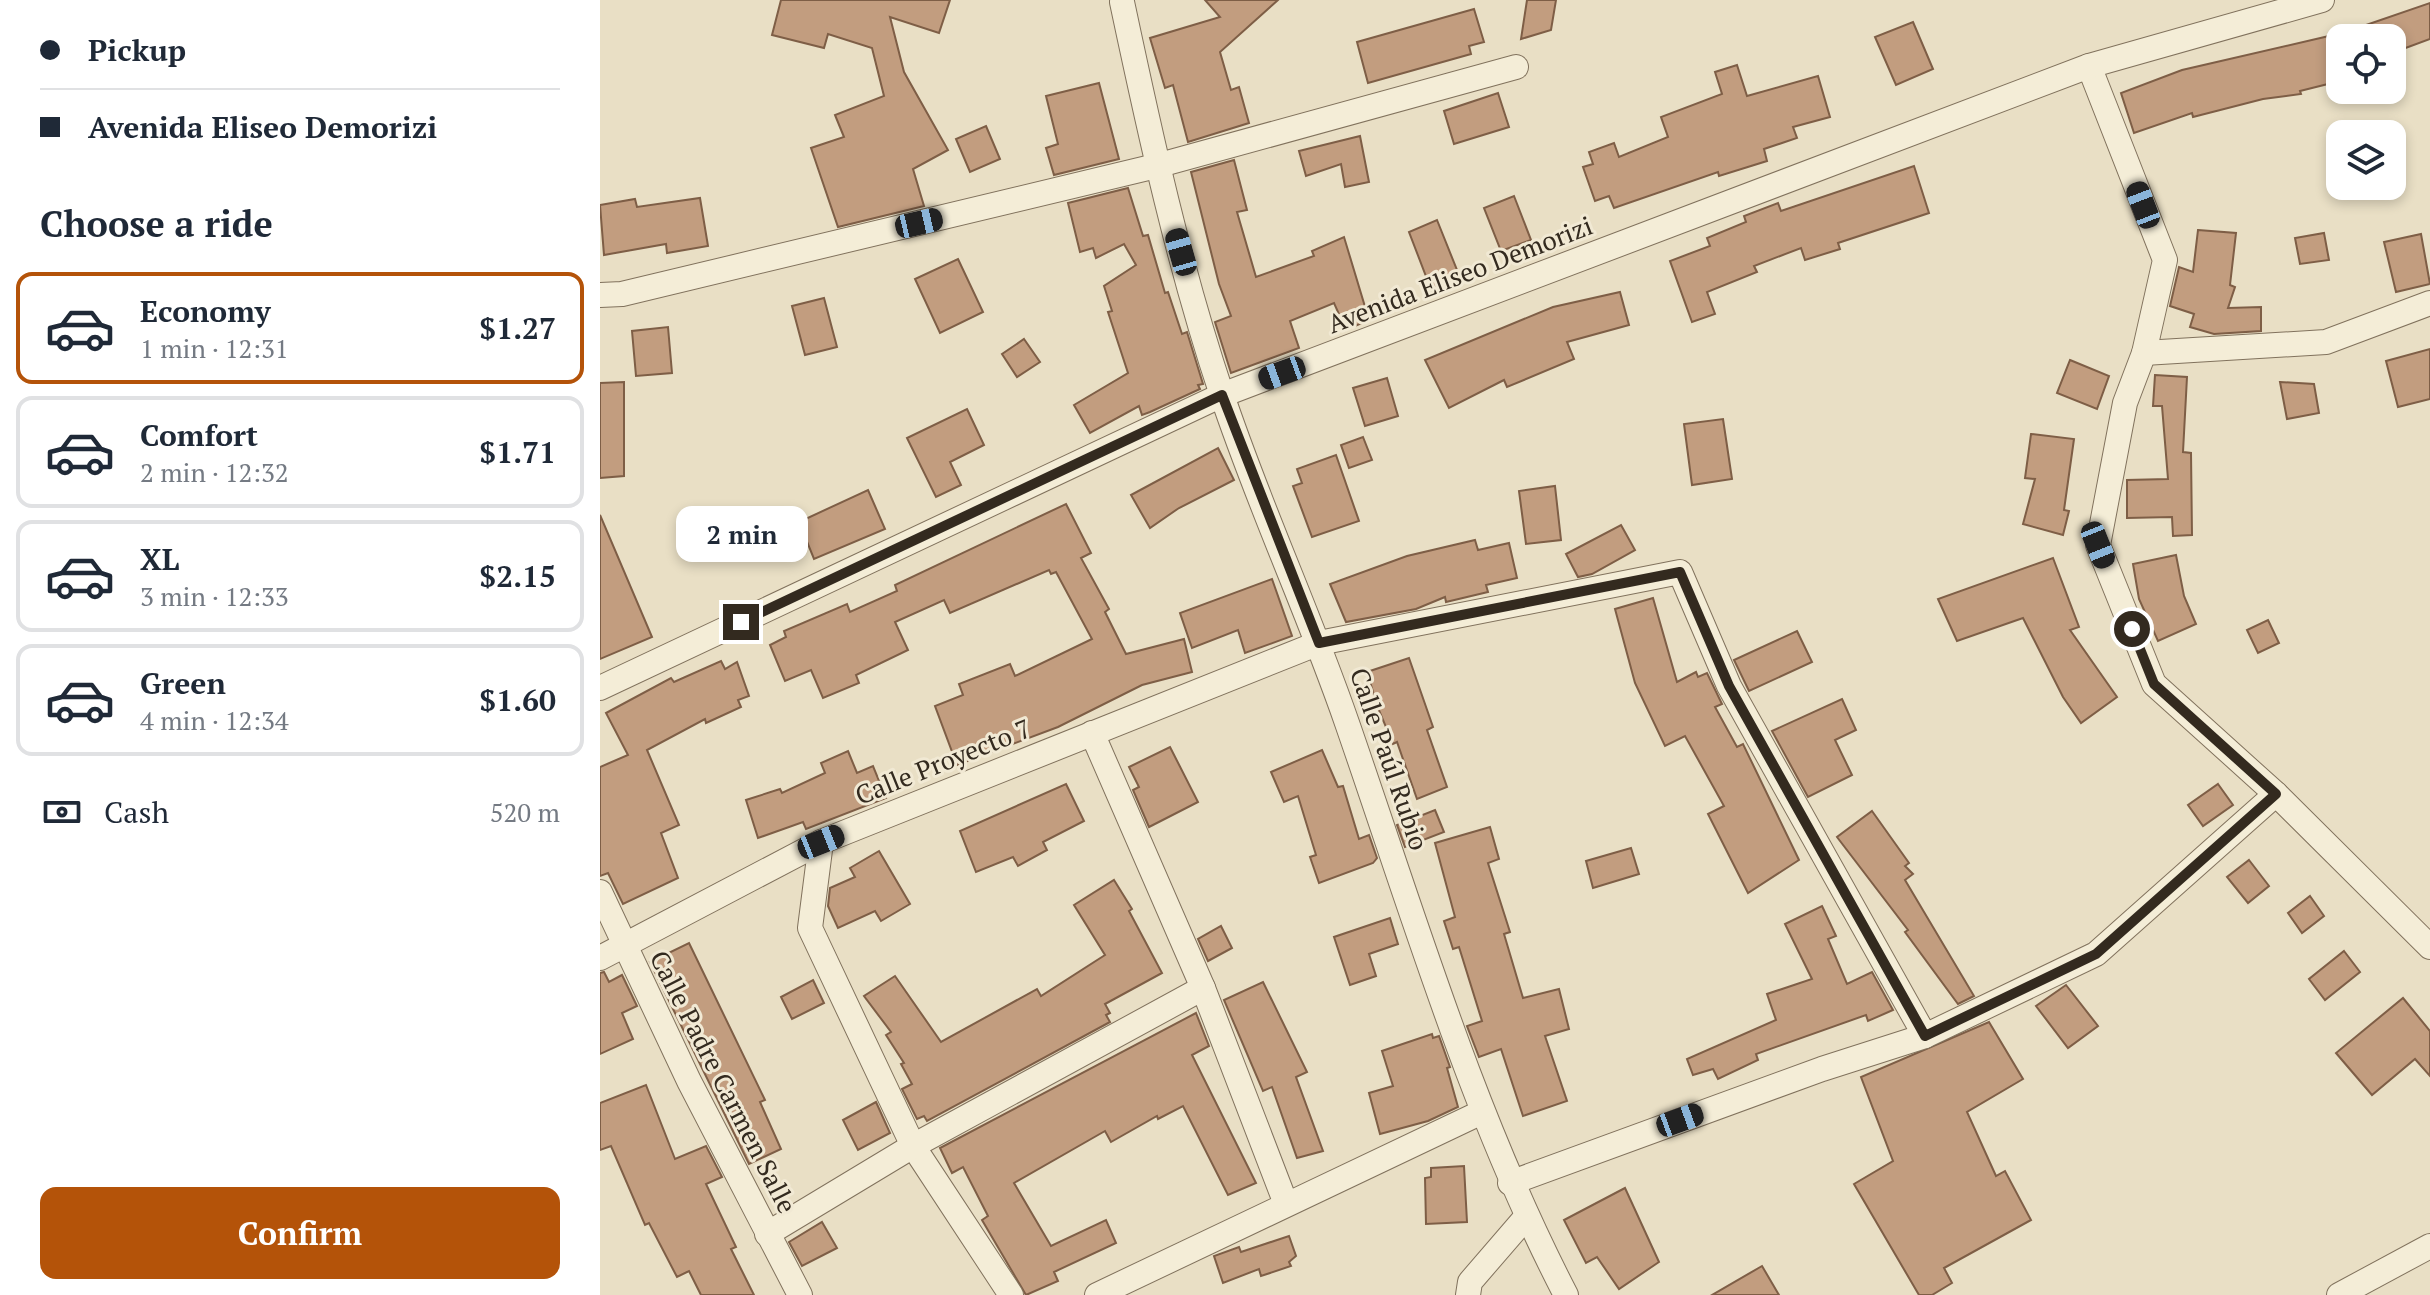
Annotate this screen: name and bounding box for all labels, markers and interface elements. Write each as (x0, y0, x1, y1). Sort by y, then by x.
map controls (2326, 24, 2406, 200)
button: locate (2326, 24, 2406, 104)
text: Pickup (88, 30, 186, 70)
text: Avenida Eliseo Demorizi (88, 107, 437, 147)
button: layers (2326, 120, 2406, 200)
car (2123, 178, 2163, 232)
text: Choose a ride (40, 200, 273, 247)
car (893, 206, 945, 240)
street label: Avenida Eliseo Demorizi (1322, 208, 1597, 340)
car (1163, 226, 1199, 278)
text: Economy (140, 291, 271, 331)
icon: car (44, 292, 116, 364)
text: $1.27 (479, 308, 556, 348)
text: 1 min · 12:31 (140, 331, 289, 365)
car (1255, 354, 1309, 392)
text: Comfort (140, 415, 258, 455)
icon: car (44, 416, 116, 488)
text: $1.71 (479, 432, 556, 472)
text: 2 min · 12:32 (140, 455, 289, 489)
callout: 2 min (675, 506, 807, 562)
text: 2 min (706, 517, 778, 551)
car (2078, 518, 2118, 572)
text: XL (140, 539, 179, 579)
icon: car (44, 540, 116, 612)
text: $2.15 (479, 556, 556, 596)
text: 3 min · 12:33 (140, 579, 289, 613)
route end (723, 604, 759, 640)
route start (2114, 611, 2150, 647)
text: Green (140, 663, 226, 703)
street label: Calle Paúl Rubio (1343, 663, 1437, 854)
icon: car (44, 664, 116, 736)
text: $1.60 (479, 680, 556, 720)
text: 4 min · 12:34 (140, 703, 289, 737)
street label: Calle Proyecto 7 (850, 710, 1035, 812)
icon: cash (40, 790, 84, 834)
text: Cash (104, 792, 169, 832)
text: 520 m (490, 795, 560, 829)
car (794, 822, 848, 862)
street label: Calle Padre Carmen Salle (643, 945, 805, 1219)
car (1653, 1101, 1707, 1139)
button: Confirm (40, 1187, 560, 1279)

